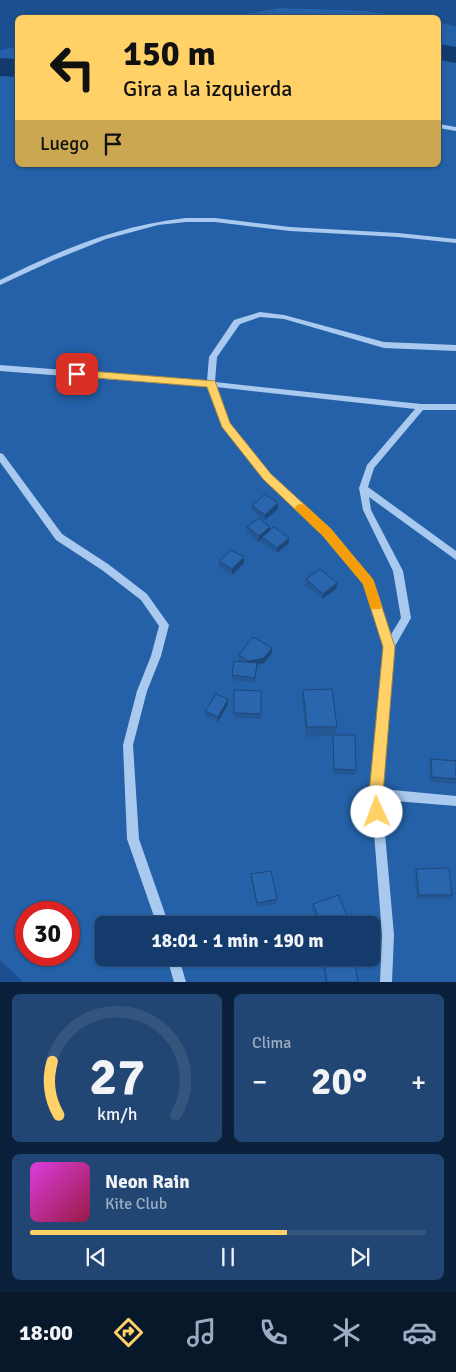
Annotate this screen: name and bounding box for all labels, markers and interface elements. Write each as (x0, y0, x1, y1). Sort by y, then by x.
text: 150 m (123, 32, 216, 75)
icon: left (40, 35, 105, 100)
text: Gira a la izquierda (123, 75, 292, 102)
icon: arrive (99, 130, 127, 158)
text: Luego (40, 132, 89, 156)
pin (56, 353, 98, 395)
icon: arrive (63, 360, 91, 388)
position arrow (350, 785, 402, 837)
speed limit sign: 30 (15, 901, 80, 966)
text: 18:01 · 1 min · 190 m (151, 929, 324, 953)
text: Clima (252, 1033, 291, 1053)
text: 27 (89, 1045, 145, 1109)
text: 20° (311, 1058, 367, 1105)
text: − (252, 1065, 267, 1099)
text: + (411, 1065, 426, 1099)
text: km/h (97, 1103, 137, 1125)
text: Neon Rain (105, 1170, 190, 1194)
text: Kite Club (105, 1194, 167, 1214)
icon: previous (82, 1243, 110, 1271)
icon: pause (214, 1243, 242, 1271)
icon: next (346, 1243, 374, 1271)
icon: directions (111, 1315, 146, 1350)
icon: music (184, 1315, 219, 1350)
icon: phone (256, 1315, 291, 1350)
icon: climate (329, 1315, 364, 1350)
icon: car (402, 1315, 437, 1350)
text: 18:00 (19, 1319, 73, 1346)

